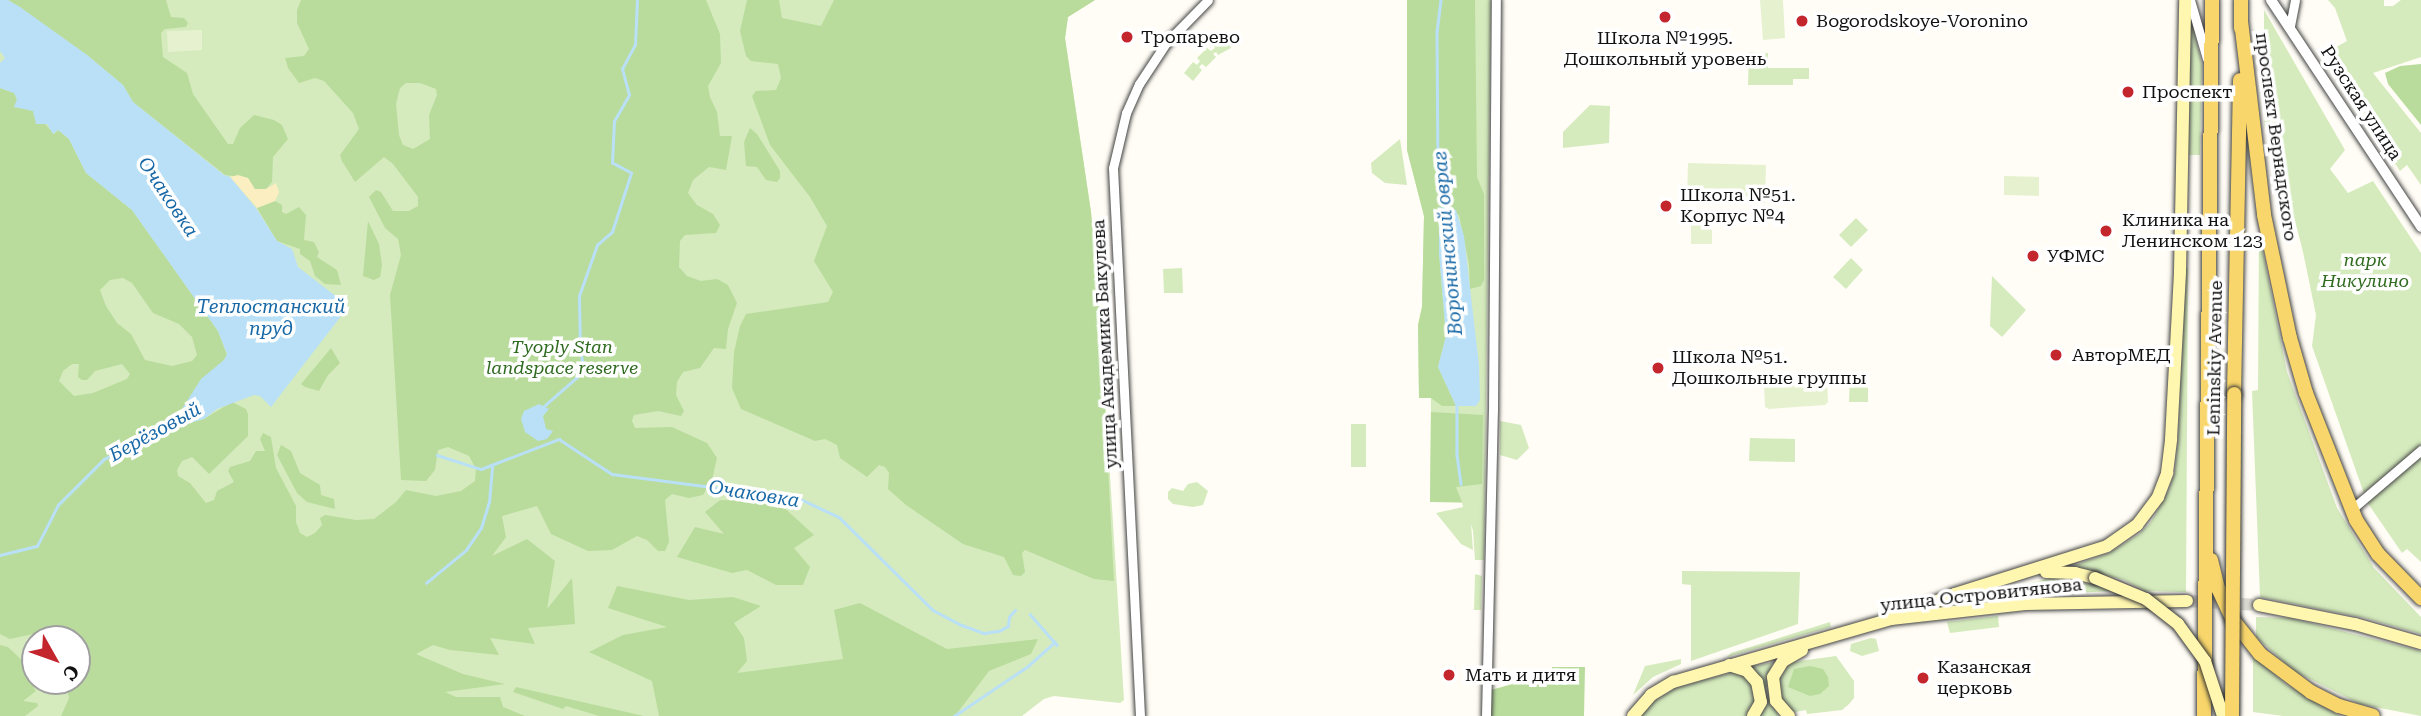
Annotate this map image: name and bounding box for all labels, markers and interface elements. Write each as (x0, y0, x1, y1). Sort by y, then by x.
marker: Школа №1995. Дошкольный уровень (1657, 9, 1673, 25)
place label: Bogorodskoye-Voronino (1816, 10, 2028, 32)
marker: Bogorodskoye-Voronino (1794, 13, 1810, 29)
place label: Тропарево (1141, 26, 1240, 48)
place label: Школа №1995. Дошкольный уровень (1564, 28, 1766, 70)
marker: Тропарево (1119, 29, 1135, 45)
street label: проспект Вернадского (2251, 31, 2301, 243)
street label: Рузская улица (2316, 42, 2406, 164)
place label: Проспект (2142, 81, 2232, 103)
marker: Проспект (2120, 84, 2136, 100)
water label: Воронинский овраг (1429, 150, 1467, 336)
water label: Очаковка (133, 153, 203, 241)
place label: Школа №51. Корпус №4 (1680, 185, 1796, 228)
marker: Школа №51. Корпус №4 (1658, 198, 1674, 214)
place label: Клиника на Ленинском 123 (2122, 210, 2263, 252)
street label: улица Академика Бакулева (1088, 219, 1122, 469)
marker: Клиника на Ленинском 123 (2096, 221, 2116, 241)
place label: УФМС (2047, 245, 2104, 267)
marker: УФМС (2025, 248, 2041, 264)
park label: парк Никулино (2321, 250, 2409, 292)
street label: Leninskiy Avenue (2203, 280, 2227, 436)
water label: Теплостанский пруд (197, 296, 345, 340)
park label: Tyoply Stan landspace reserve (486, 337, 638, 380)
place label: АвторМЕД (2072, 344, 2171, 366)
marker: АвторМЕД (2046, 345, 2066, 365)
place label: Школа №51. Дошкольные группы (1672, 347, 1866, 390)
marker: Школа №51. Дошкольные группы (1650, 360, 1666, 376)
water label: Берёзовый (105, 397, 205, 467)
water label: Очаковка (707, 476, 801, 512)
street label: улица Островитянова (1879, 574, 2083, 616)
north arrow (21, 625, 91, 695)
place label: Казанская церковь (1937, 657, 2031, 700)
text: С (58, 660, 84, 685)
place label: Мать и дитя (1465, 664, 1576, 686)
marker: Мать и дитя (1439, 665, 1459, 685)
marker: Казанская церковь (1915, 670, 1931, 686)

